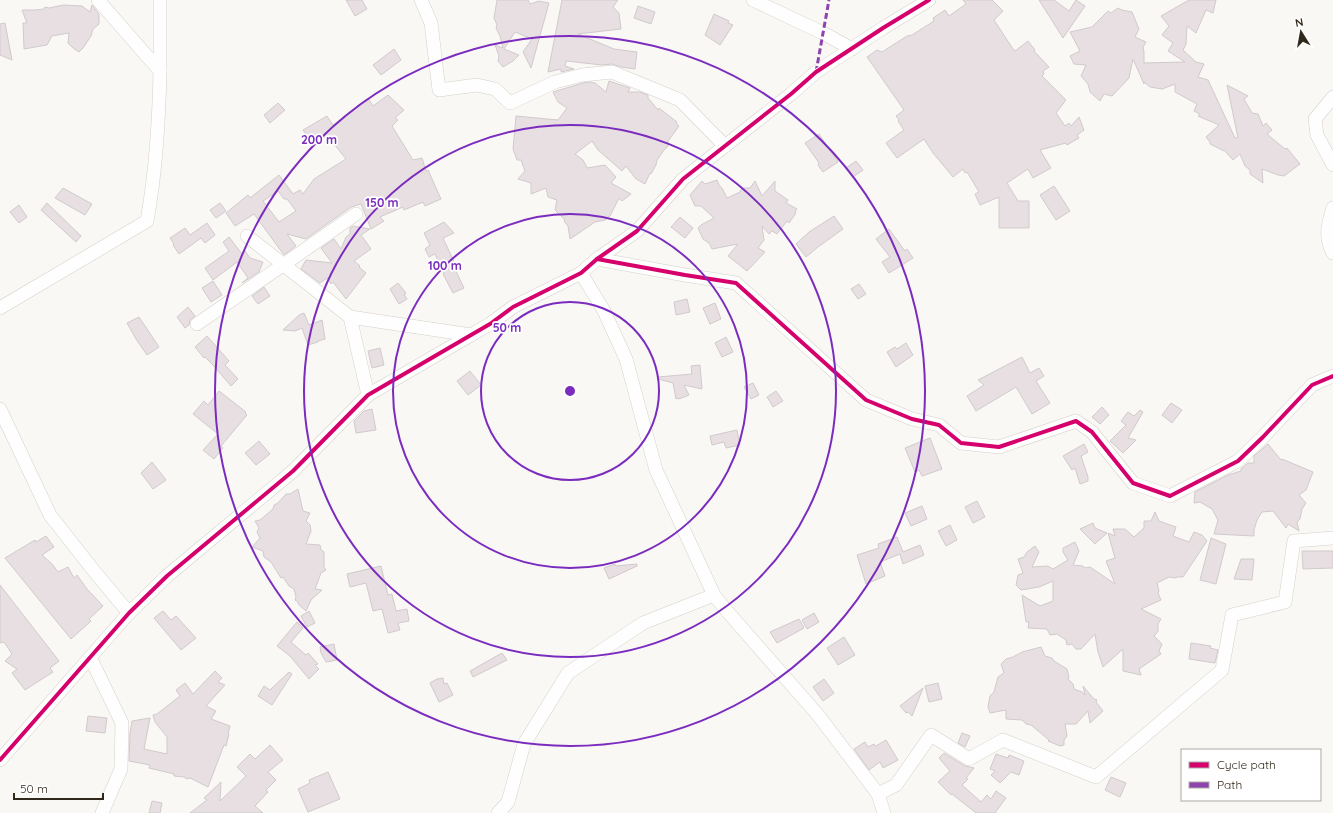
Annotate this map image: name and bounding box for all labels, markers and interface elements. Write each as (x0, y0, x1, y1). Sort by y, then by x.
north arrow (1281, 12, 1321, 52)
text: N (1294, 15, 1304, 30)
text: 200 m (301, 132, 337, 147)
text: 150 m (365, 195, 399, 210)
text: 100 m (428, 258, 462, 273)
text: 50 m (493, 320, 521, 335)
centre of rings (563, 384, 577, 398)
legend (1181, 749, 1321, 801)
text: Cycle path (1217, 757, 1276, 772)
scale bar (14, 775, 103, 801)
text: Path (1217, 777, 1242, 792)
text: 50 m (20, 781, 48, 796)

